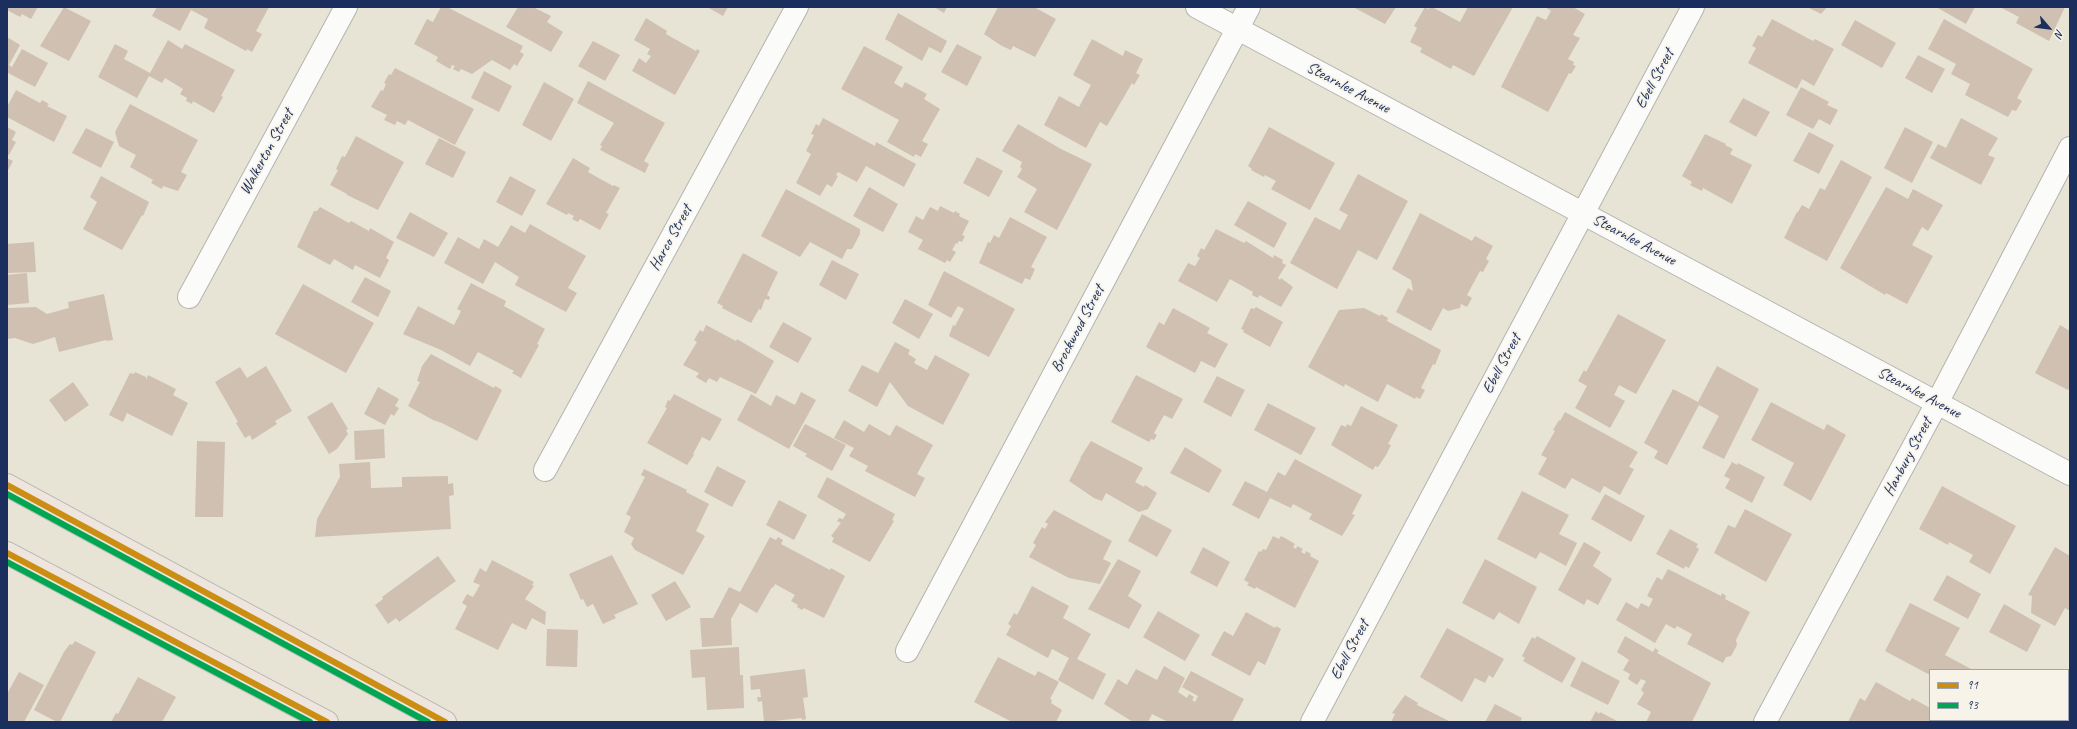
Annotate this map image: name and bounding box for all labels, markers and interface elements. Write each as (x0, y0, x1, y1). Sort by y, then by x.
north arrow (2029, 8, 2069, 48)
text: N (2052, 27, 2067, 40)
street label: Ebell Street (1631, 46, 1679, 112)
street label: Stearnlee Avenue (1303, 58, 1393, 118)
street label: Walkerton Street (236, 106, 298, 198)
street label: Harco Street (645, 202, 697, 274)
street label: Stearnlee Avenue (1589, 210, 1679, 270)
street label: Brockwood Street (1047, 282, 1109, 376)
street label: Ebell Street (1478, 331, 1526, 397)
street label: Stearnlee Avenue (1874, 363, 1964, 423)
street label: Hanbury Street (1879, 415, 1937, 499)
street label: Ebell Street (1326, 617, 1374, 683)
legend (1929, 669, 2069, 721)
text: 91 (1967, 677, 1978, 693)
text: 93 (1967, 697, 1978, 713)

